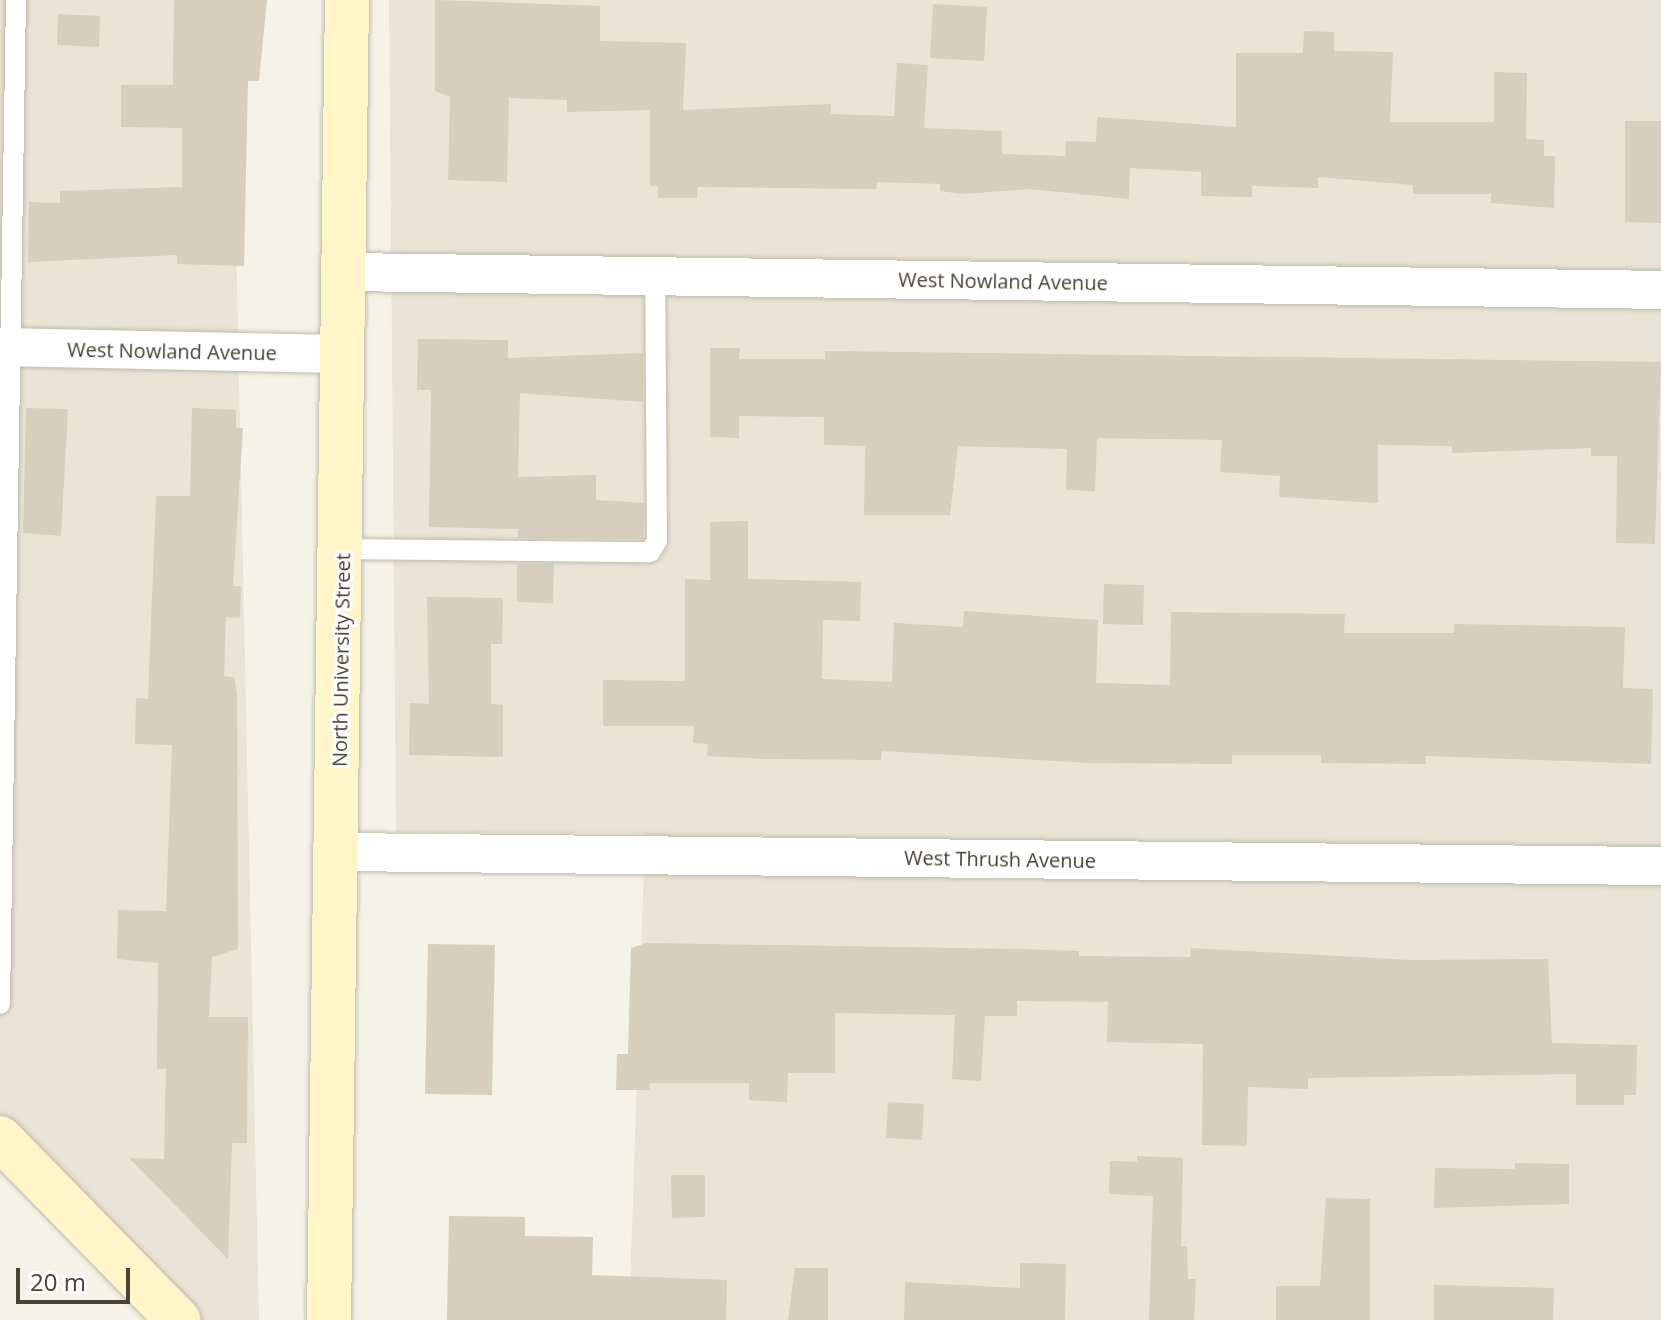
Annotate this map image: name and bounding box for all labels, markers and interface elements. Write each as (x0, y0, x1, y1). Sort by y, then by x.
street label: West Nowland Avenue (898, 267, 1108, 295)
street label: West Nowland Avenue (67, 337, 277, 365)
street label: North University Street (327, 553, 355, 767)
street label: West Thrush Avenue (904, 845, 1096, 873)
scale bar (20, 1252, 134, 1302)
text: 20 m (30, 1265, 86, 1298)

